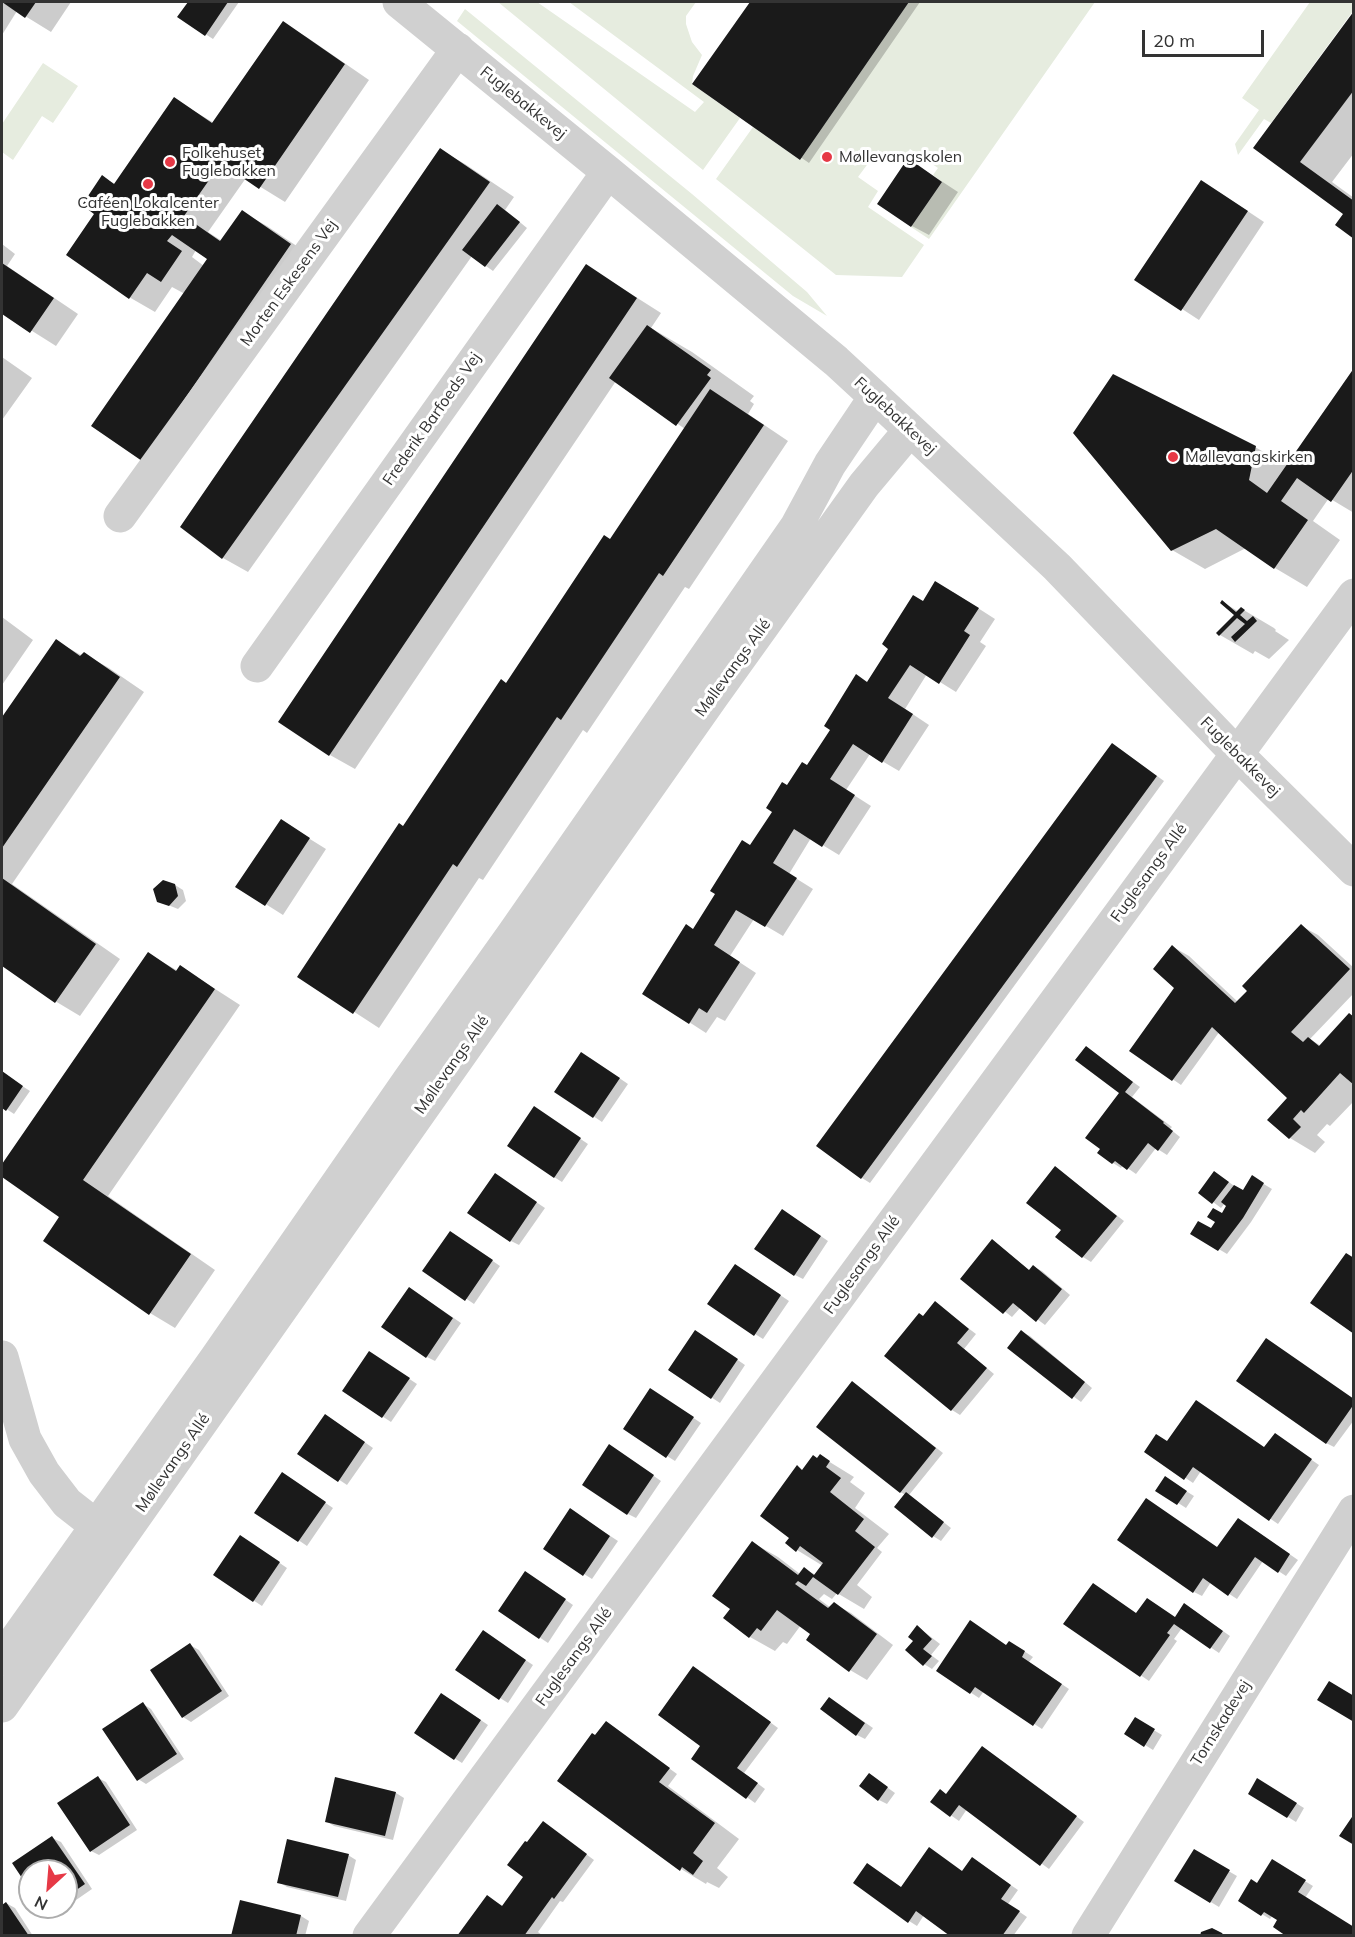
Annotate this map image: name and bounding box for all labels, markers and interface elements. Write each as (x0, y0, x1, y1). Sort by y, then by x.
scale bar (1145, 18, 1266, 56)
text: 20 m (1153, 29, 1195, 52)
street label: Fuglebakkevej (476, 62, 570, 144)
place label: Folkehuset Fuglebakken (182, 143, 276, 181)
place label: Møllevangskolen (839, 147, 962, 167)
marker: Møllevangskolen (820, 150, 834, 164)
marker: Folkehuset Fuglebakken (163, 155, 177, 169)
marker: Caféen Lokalcenter Fuglebakken (141, 177, 155, 191)
place label: Caféen Lokalcenter Fuglebakken (77, 193, 219, 231)
street label: Morten Eskesens Vej (237, 216, 341, 350)
street label: Frederik Barfoeds Vej (379, 349, 485, 489)
street label: Fuglebakkevej (850, 373, 940, 459)
place label: Møllevangskirken (1185, 447, 1313, 467)
marker: Møllevangskirken (1166, 450, 1180, 464)
street label: Møllevangs Allé (691, 615, 775, 721)
street label: Fuglebakkevej (1196, 713, 1284, 801)
street label: Fuglesangs Allé (1107, 820, 1191, 926)
street label: Møllevangs Allé (411, 1012, 493, 1118)
street label: Fuglesangs Allé (820, 1212, 904, 1318)
street label: Møllevangs Allé (132, 1410, 214, 1516)
street label: Fuglesangs Allé (532, 1604, 616, 1710)
street label: Tornskadevej (1187, 1677, 1255, 1769)
north arrow (18, 1859, 78, 1919)
text: N (31, 1892, 51, 1915)

